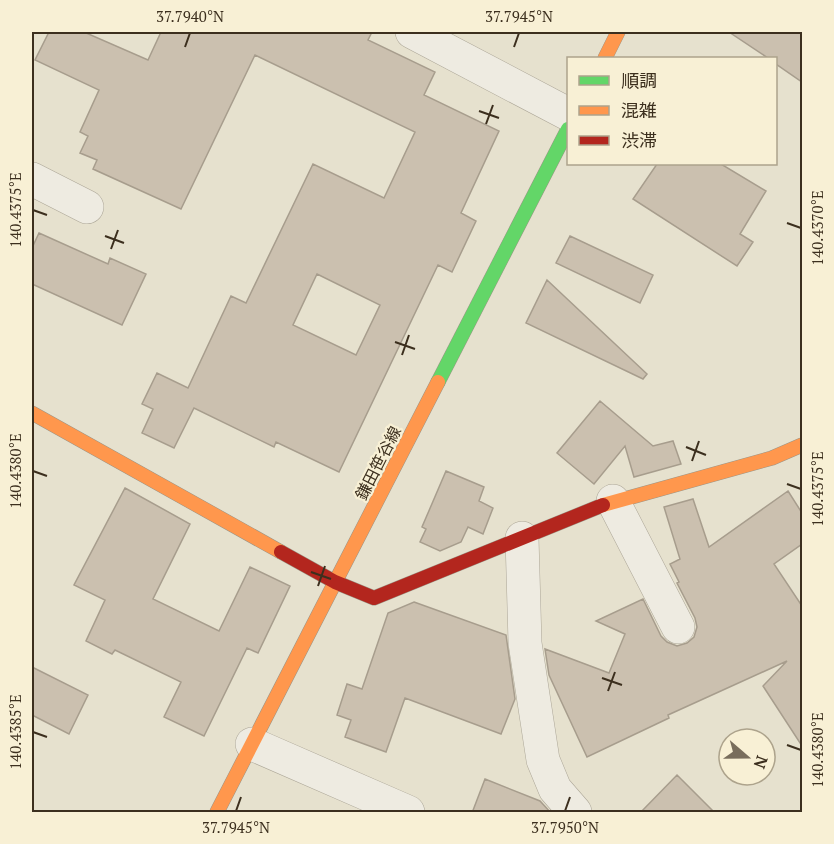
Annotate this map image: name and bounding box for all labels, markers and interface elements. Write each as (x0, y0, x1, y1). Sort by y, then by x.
text: 37.7940°N (156, 6, 224, 26)
text: 37.7945°N (485, 6, 553, 26)
legend (567, 57, 777, 165)
text: 順調 (621, 68, 657, 92)
text: 混雑 (621, 98, 657, 122)
text: 渋滞 (621, 128, 657, 152)
text: 140.4375°E (5, 172, 25, 248)
text: 140.4370°E (807, 190, 827, 266)
street label: 鎌田笹谷線 (350, 422, 406, 504)
text: 140.4380°E (5, 433, 25, 509)
text: 140.4375°E (807, 451, 827, 527)
text: 140.4385°E (5, 694, 25, 770)
text: 140.4380°E (807, 712, 827, 788)
north arrow (717, 727, 777, 787)
text: N (749, 753, 774, 772)
text: 37.7945°N (202, 817, 270, 837)
text: 37.7950°N (531, 817, 599, 837)

